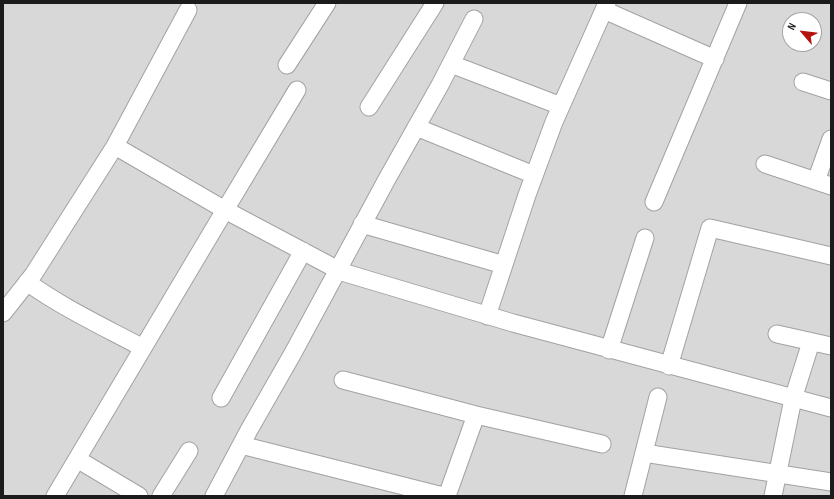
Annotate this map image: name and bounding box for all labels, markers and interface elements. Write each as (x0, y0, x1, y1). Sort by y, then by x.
north arrow (782, 12, 822, 52)
text: N (785, 21, 799, 32)

